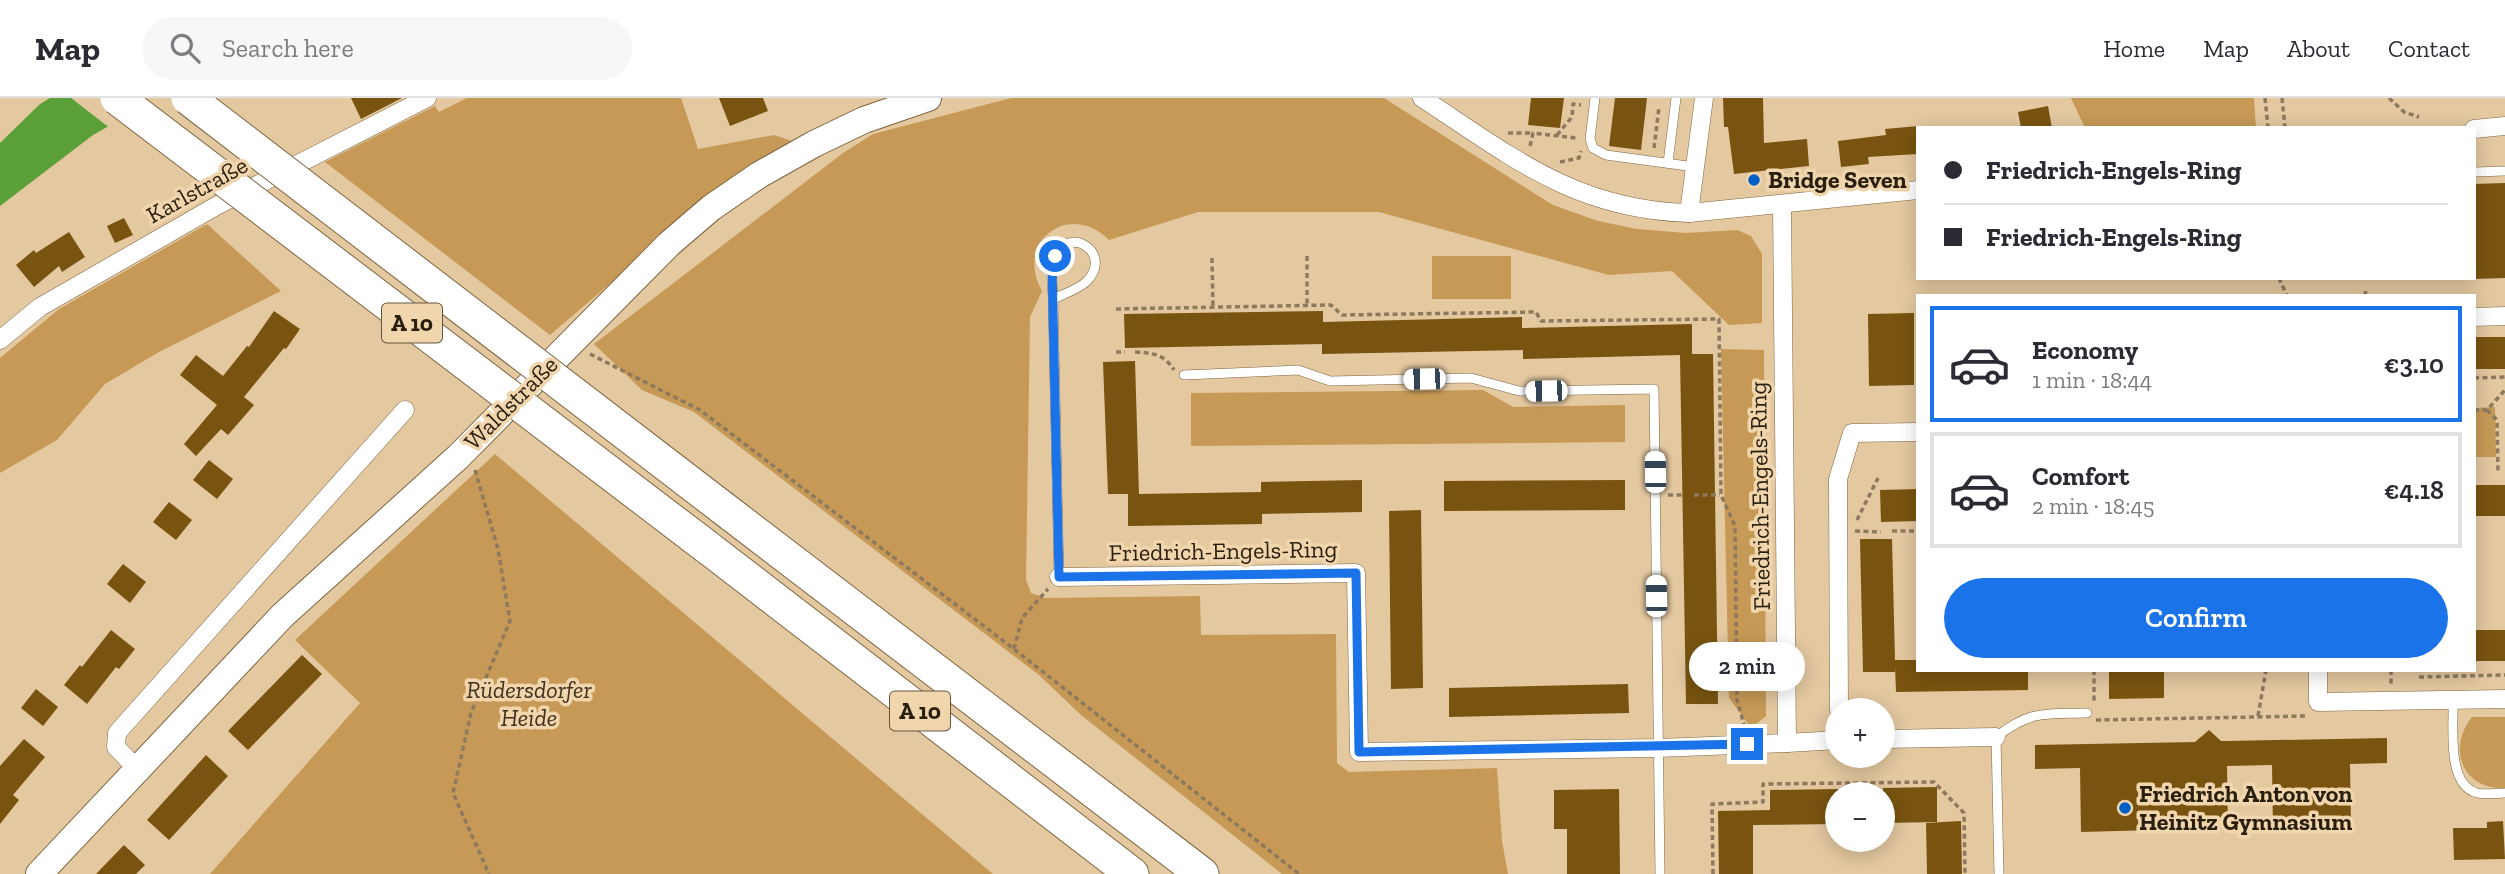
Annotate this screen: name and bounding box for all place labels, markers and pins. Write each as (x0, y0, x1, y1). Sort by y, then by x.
place label: Bridge Seven (1768, 165, 1907, 194)
marker: Bridge Seven (1746, 172, 1762, 188)
place label: Friedrich Anton von Heinitz Gymnasium (2139, 779, 2352, 836)
marker: Friedrich Anton von Heinitz Gymnasium (2117, 800, 2133, 816)

